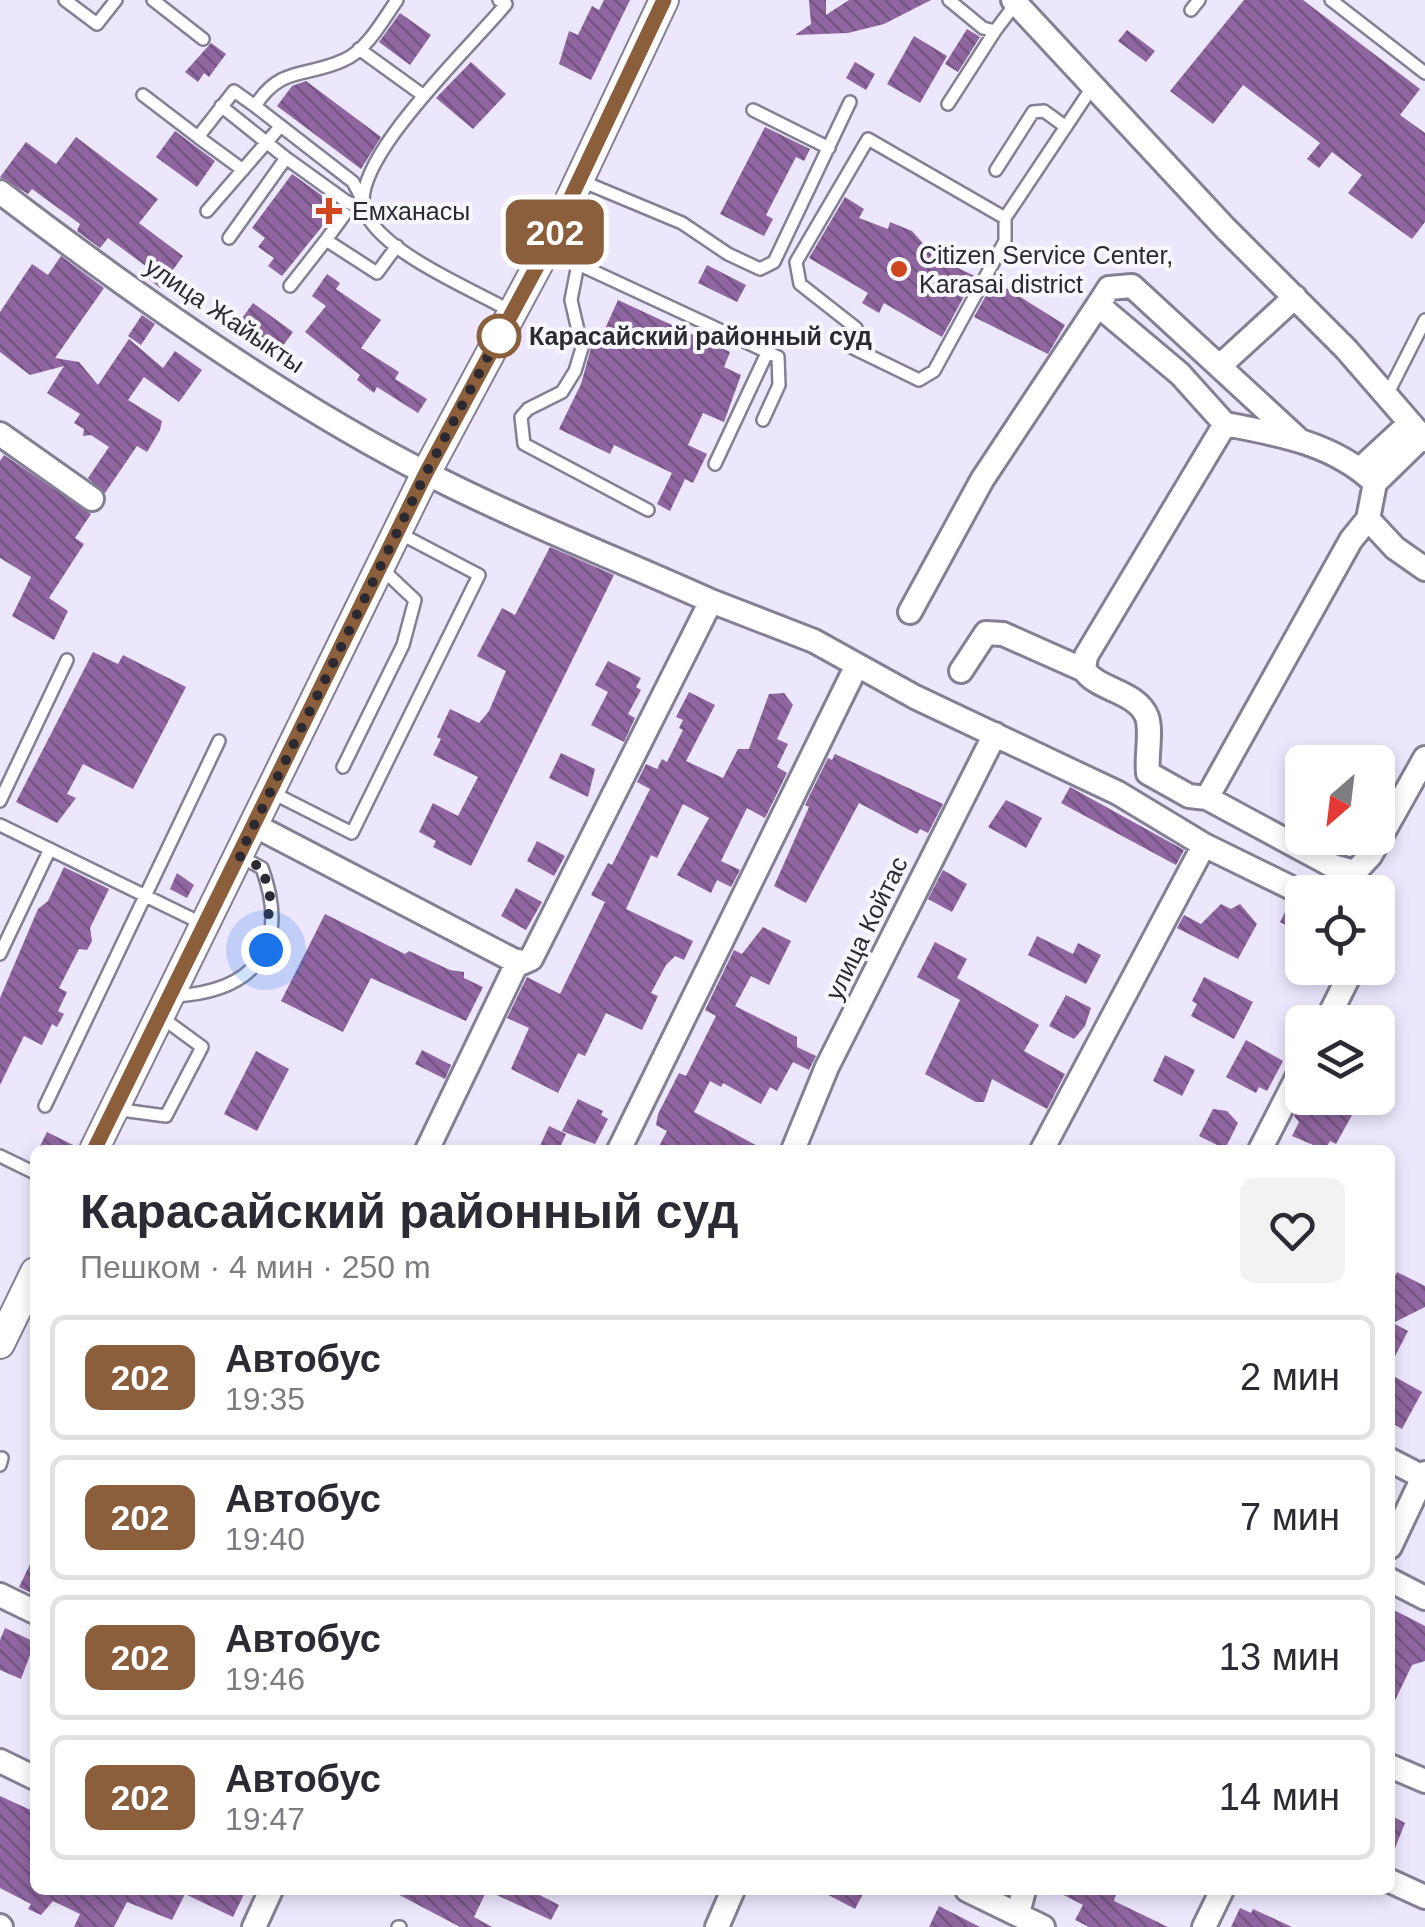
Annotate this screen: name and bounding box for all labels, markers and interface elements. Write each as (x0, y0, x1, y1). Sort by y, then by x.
place label: Емханасы (352, 197, 470, 225)
marker: Емханасы (316, 198, 342, 224)
line badge: 202 (498, 200, 612, 264)
text: 202 (526, 213, 584, 252)
place label: Citizen Service Center, Karasai district (919, 241, 1173, 298)
street label: улица Жайыкты (140, 252, 310, 378)
marker: Citizen Service Center, Karasai district (888, 258, 910, 280)
marker: Карасайский районный суд (478, 315, 520, 357)
place label: Карасайский районный суд (529, 322, 872, 350)
north arrow (1285, 745, 1395, 855)
map controls (1285, 745, 1395, 1115)
street label: улица Койтас (819, 852, 913, 1004)
button: locate (1285, 875, 1395, 985)
your location (241, 925, 291, 975)
button: layers (1285, 1005, 1395, 1115)
button: heart (1240, 1178, 1345, 1283)
text: Карасайский районный суд (80, 1185, 738, 1238)
text: Пешком · 4 мин · 250 m (80, 1249, 431, 1285)
text: Автобус (225, 1338, 381, 1380)
text: 2 мин (1240, 1356, 1340, 1398)
text: 202 (111, 1358, 169, 1397)
text: 19:35 (225, 1381, 305, 1417)
text: Автобус (225, 1478, 381, 1520)
text: 7 мин (1240, 1496, 1340, 1538)
text: 202 (111, 1498, 169, 1537)
text: 19:40 (225, 1521, 305, 1557)
text: Автобус (225, 1618, 381, 1660)
text: 13 мин (1219, 1636, 1340, 1678)
text: 202 (111, 1638, 169, 1677)
text: 19:46 (225, 1661, 305, 1697)
text: Автобус (225, 1758, 381, 1800)
text: 14 мин (1219, 1776, 1340, 1818)
text: 202 (111, 1778, 169, 1817)
text: 19:47 (225, 1801, 305, 1837)

